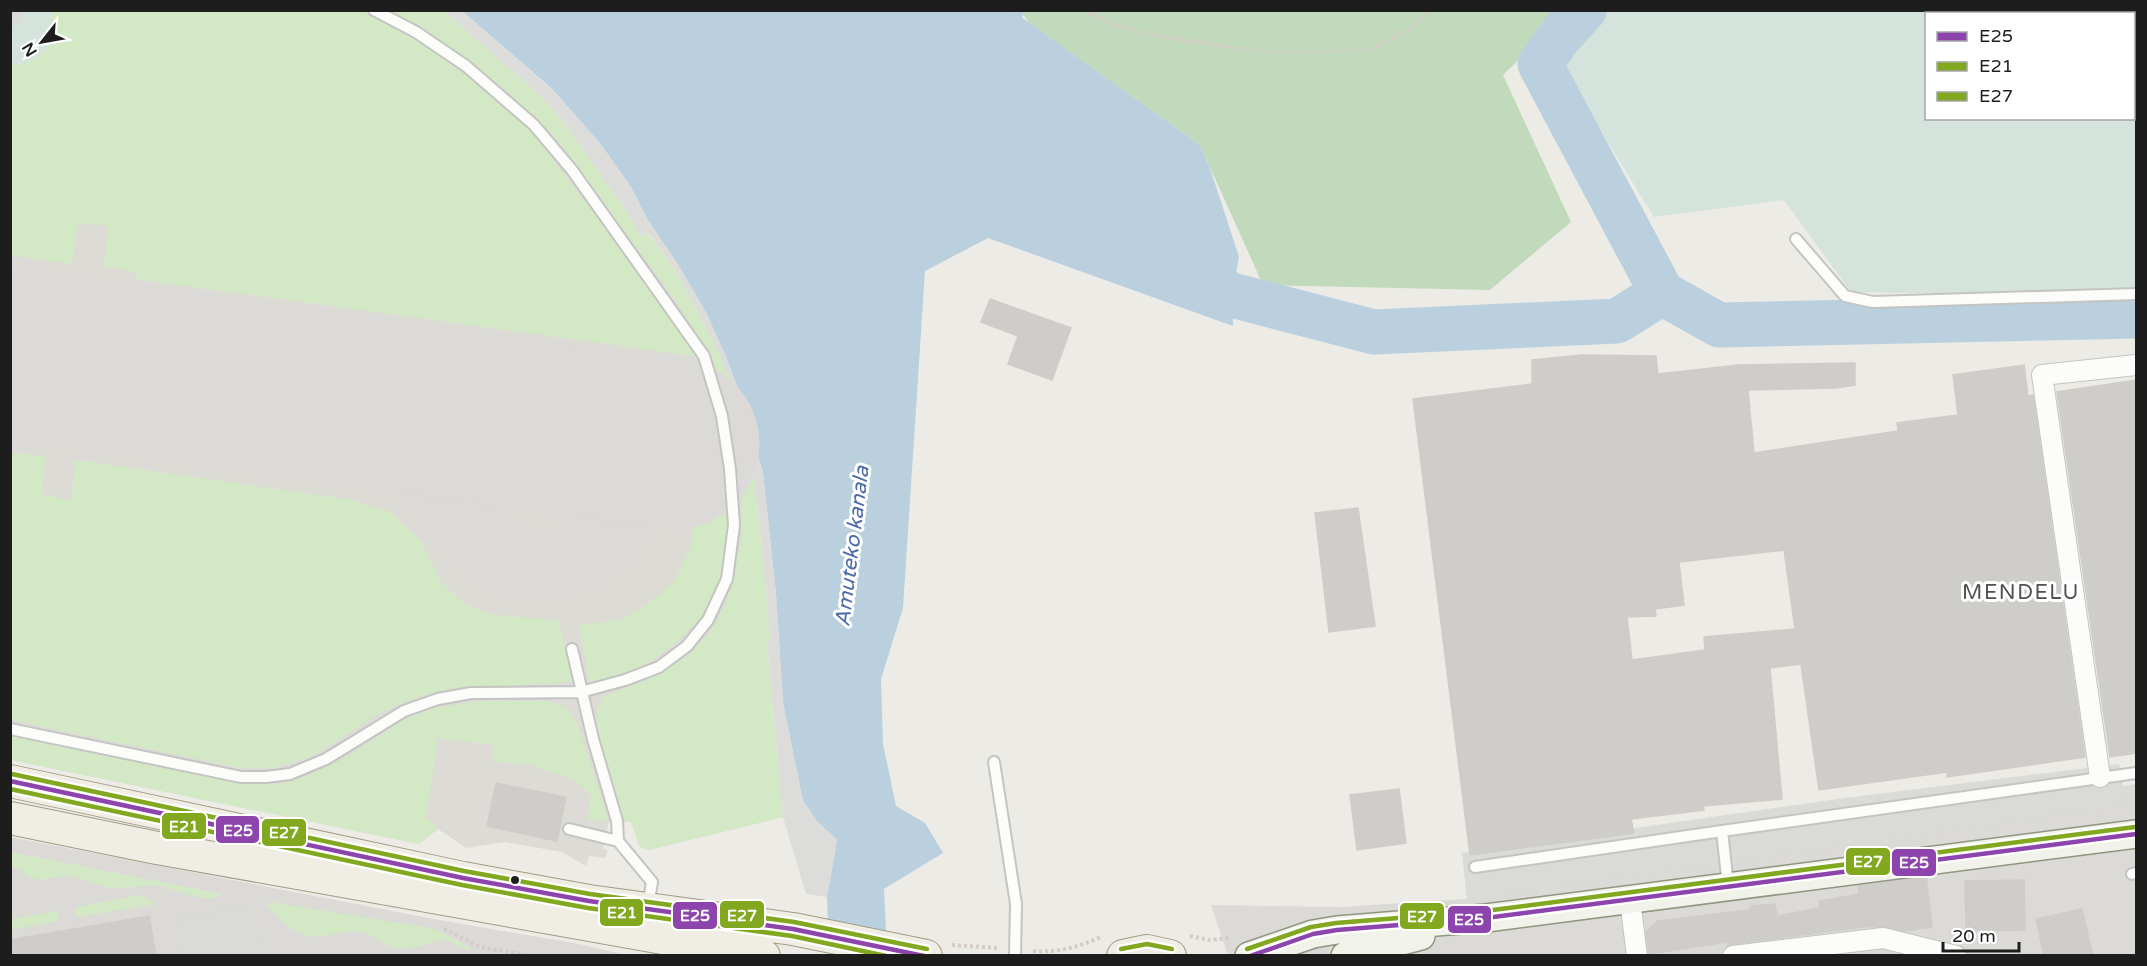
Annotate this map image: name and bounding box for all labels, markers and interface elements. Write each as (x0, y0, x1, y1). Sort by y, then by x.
north arrow (12, 12, 72, 72)
legend (1925, 12, 2135, 120)
text: E25 (1979, 25, 2013, 47)
text: N (18, 39, 42, 60)
text: E21 (1979, 55, 2013, 77)
text: E27 (1979, 85, 2013, 107)
water label: Amuteko kanala (830, 463, 875, 628)
district label: MENDELU (1962, 580, 2080, 605)
line badge: E21 (161, 812, 207, 840)
line badge: E25 (215, 815, 260, 844)
text: E21 (169, 817, 199, 837)
line badge: E27 (261, 818, 307, 847)
text: E25 (223, 821, 253, 841)
text: E27 (269, 823, 299, 843)
line badge: E27 (1845, 847, 1891, 876)
line badge: E25 (1891, 848, 1937, 877)
text: E27 (1853, 852, 1883, 872)
text: E25 (1899, 853, 1929, 873)
unlabelled marker (509, 874, 521, 886)
line badge: E21 (599, 898, 644, 927)
line badge: E27 (719, 900, 765, 929)
line badge: E25 (672, 901, 718, 930)
line badge: E27 (1399, 902, 1445, 930)
text: E21 (607, 903, 637, 923)
line badge: E25 (1447, 905, 1492, 934)
text: E25 (680, 906, 710, 926)
text: E27 (727, 906, 757, 926)
text: E27 (1407, 907, 1437, 927)
text: E25 (1454, 910, 1484, 930)
scale bar (1943, 915, 2020, 953)
text: 20 m (1952, 925, 1996, 947)

